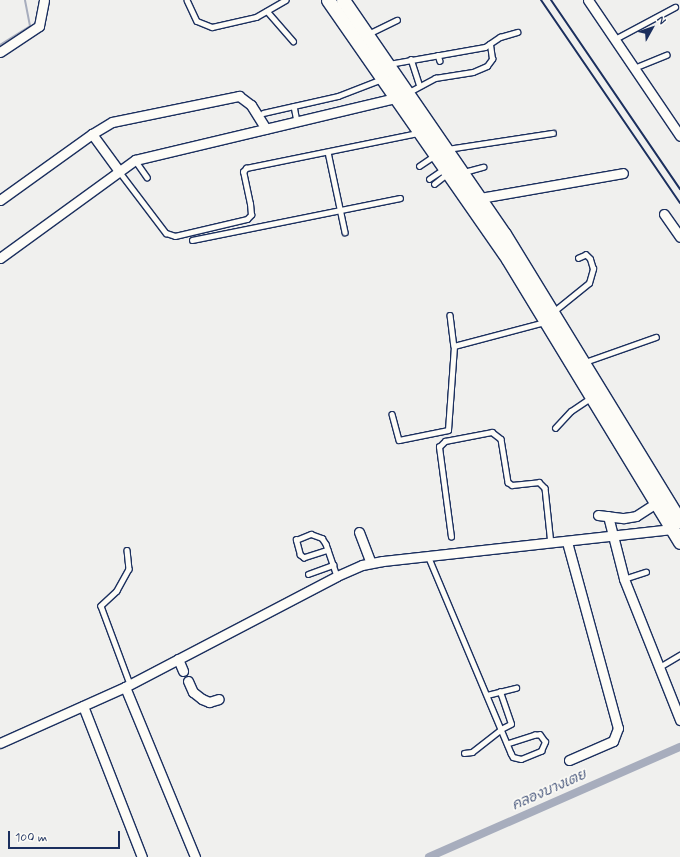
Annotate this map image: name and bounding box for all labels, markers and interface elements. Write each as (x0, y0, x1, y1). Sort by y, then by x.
north arrow (632, 8, 672, 48)
text: N (653, 13, 669, 28)
water label: คลองบางเตย (509, 766, 589, 814)
scale bar (10, 823, 122, 849)
text: 100 m (15, 830, 47, 846)

